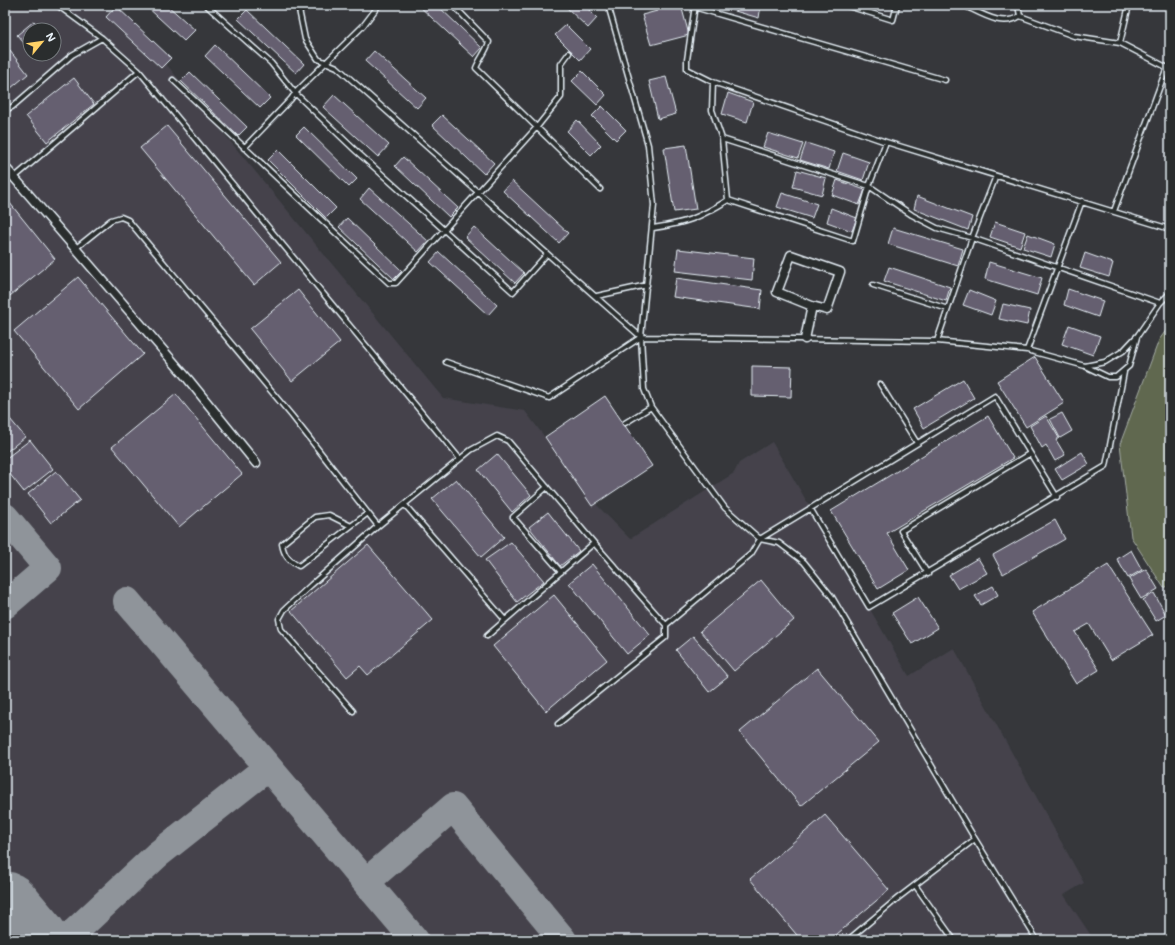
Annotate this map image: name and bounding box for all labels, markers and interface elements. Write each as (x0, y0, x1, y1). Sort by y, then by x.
north arrow (22, 22, 62, 62)
text: N (43, 30, 60, 44)

